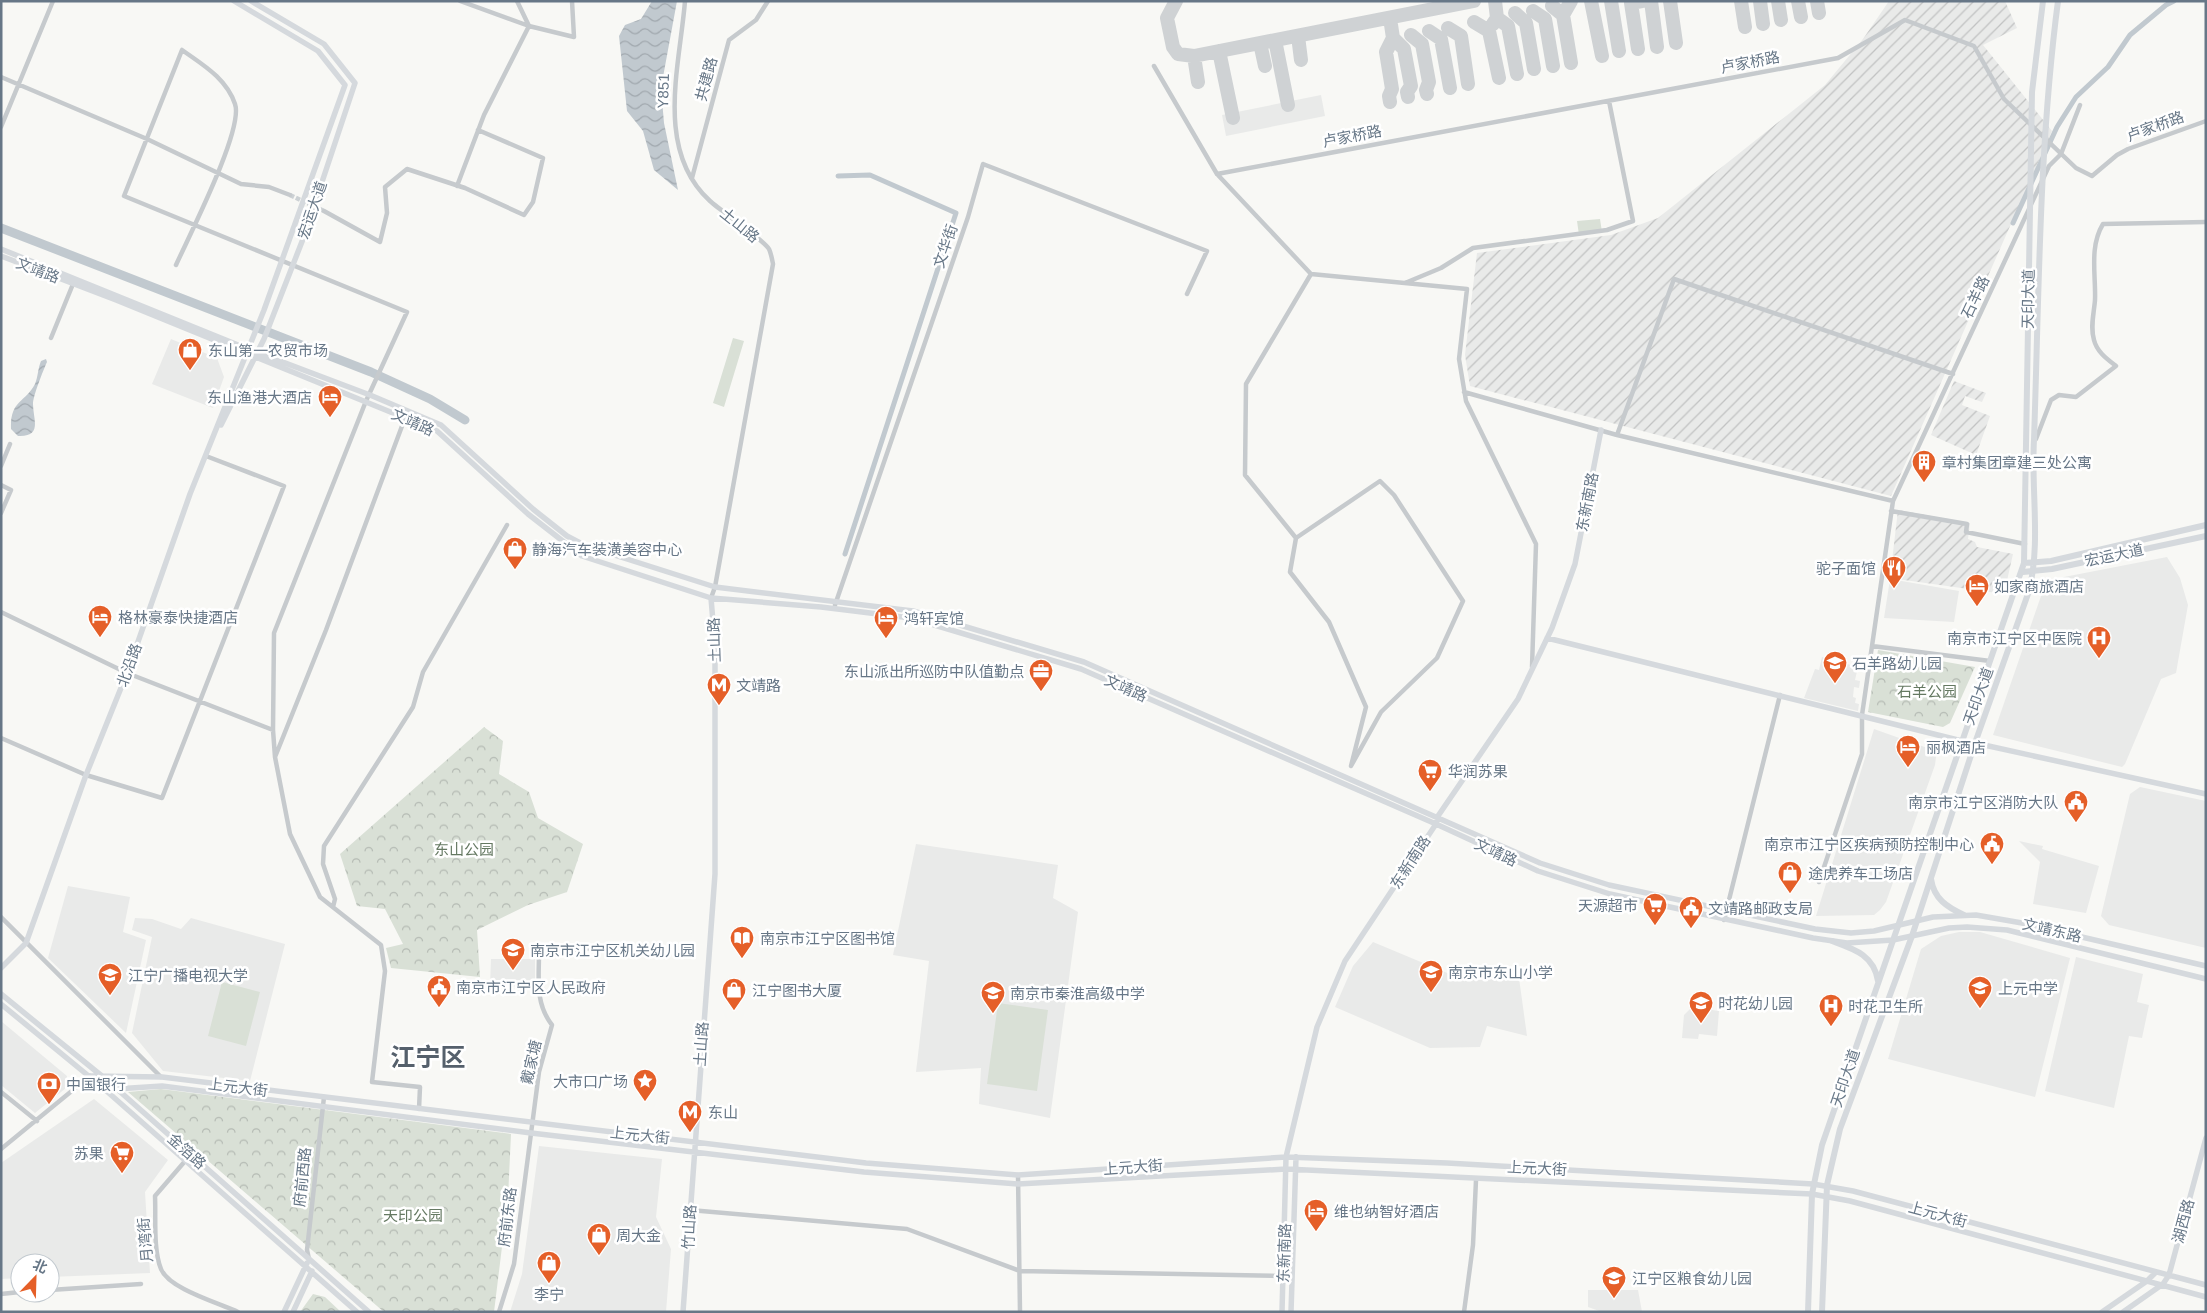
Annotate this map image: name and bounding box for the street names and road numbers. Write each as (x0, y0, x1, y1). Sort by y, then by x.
street label: 卢家桥路 (1719, 48, 1781, 76)
street label: 共建路 (692, 55, 720, 103)
street label: Y851 (654, 73, 672, 109)
street label: 卢家桥路 (2124, 108, 2186, 144)
street label: 卢家桥路 (1321, 122, 1383, 150)
street label: 宏运大道 (294, 179, 330, 241)
street label: 土山路 (717, 204, 763, 246)
street label: 文华街 (930, 222, 960, 270)
street label: 文靖路 (14, 254, 62, 286)
street label: 天印大道 (2019, 269, 2037, 329)
street label: 石羊路 (1958, 273, 1992, 321)
street label: 文靖路 (389, 405, 437, 439)
street label: 东新南路 (1573, 471, 1601, 533)
street label: 宏运大道 (2083, 540, 2145, 570)
street label: 土山路 (705, 617, 723, 663)
street label: 北沿路 (113, 641, 145, 689)
street label: 天印大道 (1960, 665, 1996, 727)
street label: 文靖路 (1102, 671, 1150, 705)
street label: 东新南路 (1387, 832, 1433, 892)
street label: 文靖路 (1472, 835, 1520, 869)
street label: 文靖东路 (2021, 915, 2083, 945)
street label: 土山路 (691, 1021, 711, 1067)
street label: 戴家塘 (518, 1038, 544, 1086)
street label: 天印大道 (1827, 1047, 1863, 1109)
street label: 上元大街 (207, 1075, 269, 1099)
street label: 上元大街 (609, 1123, 671, 1147)
street label: 金箔路 (165, 1130, 209, 1172)
street label: 府前西路 (290, 1146, 314, 1208)
street label: 上元大街 (1102, 1156, 1164, 1178)
street label: 上元大街 (1507, 1158, 1567, 1178)
street label: 府前东路 (495, 1186, 519, 1248)
street label: 湖西路 (2169, 1197, 2197, 1245)
street label: 上元大街 (1907, 1198, 1969, 1230)
street label: 竹山路 (679, 1204, 699, 1250)
street label: 月湾街 (135, 1217, 155, 1263)
street label: 东新南路 (1274, 1223, 1294, 1283)

